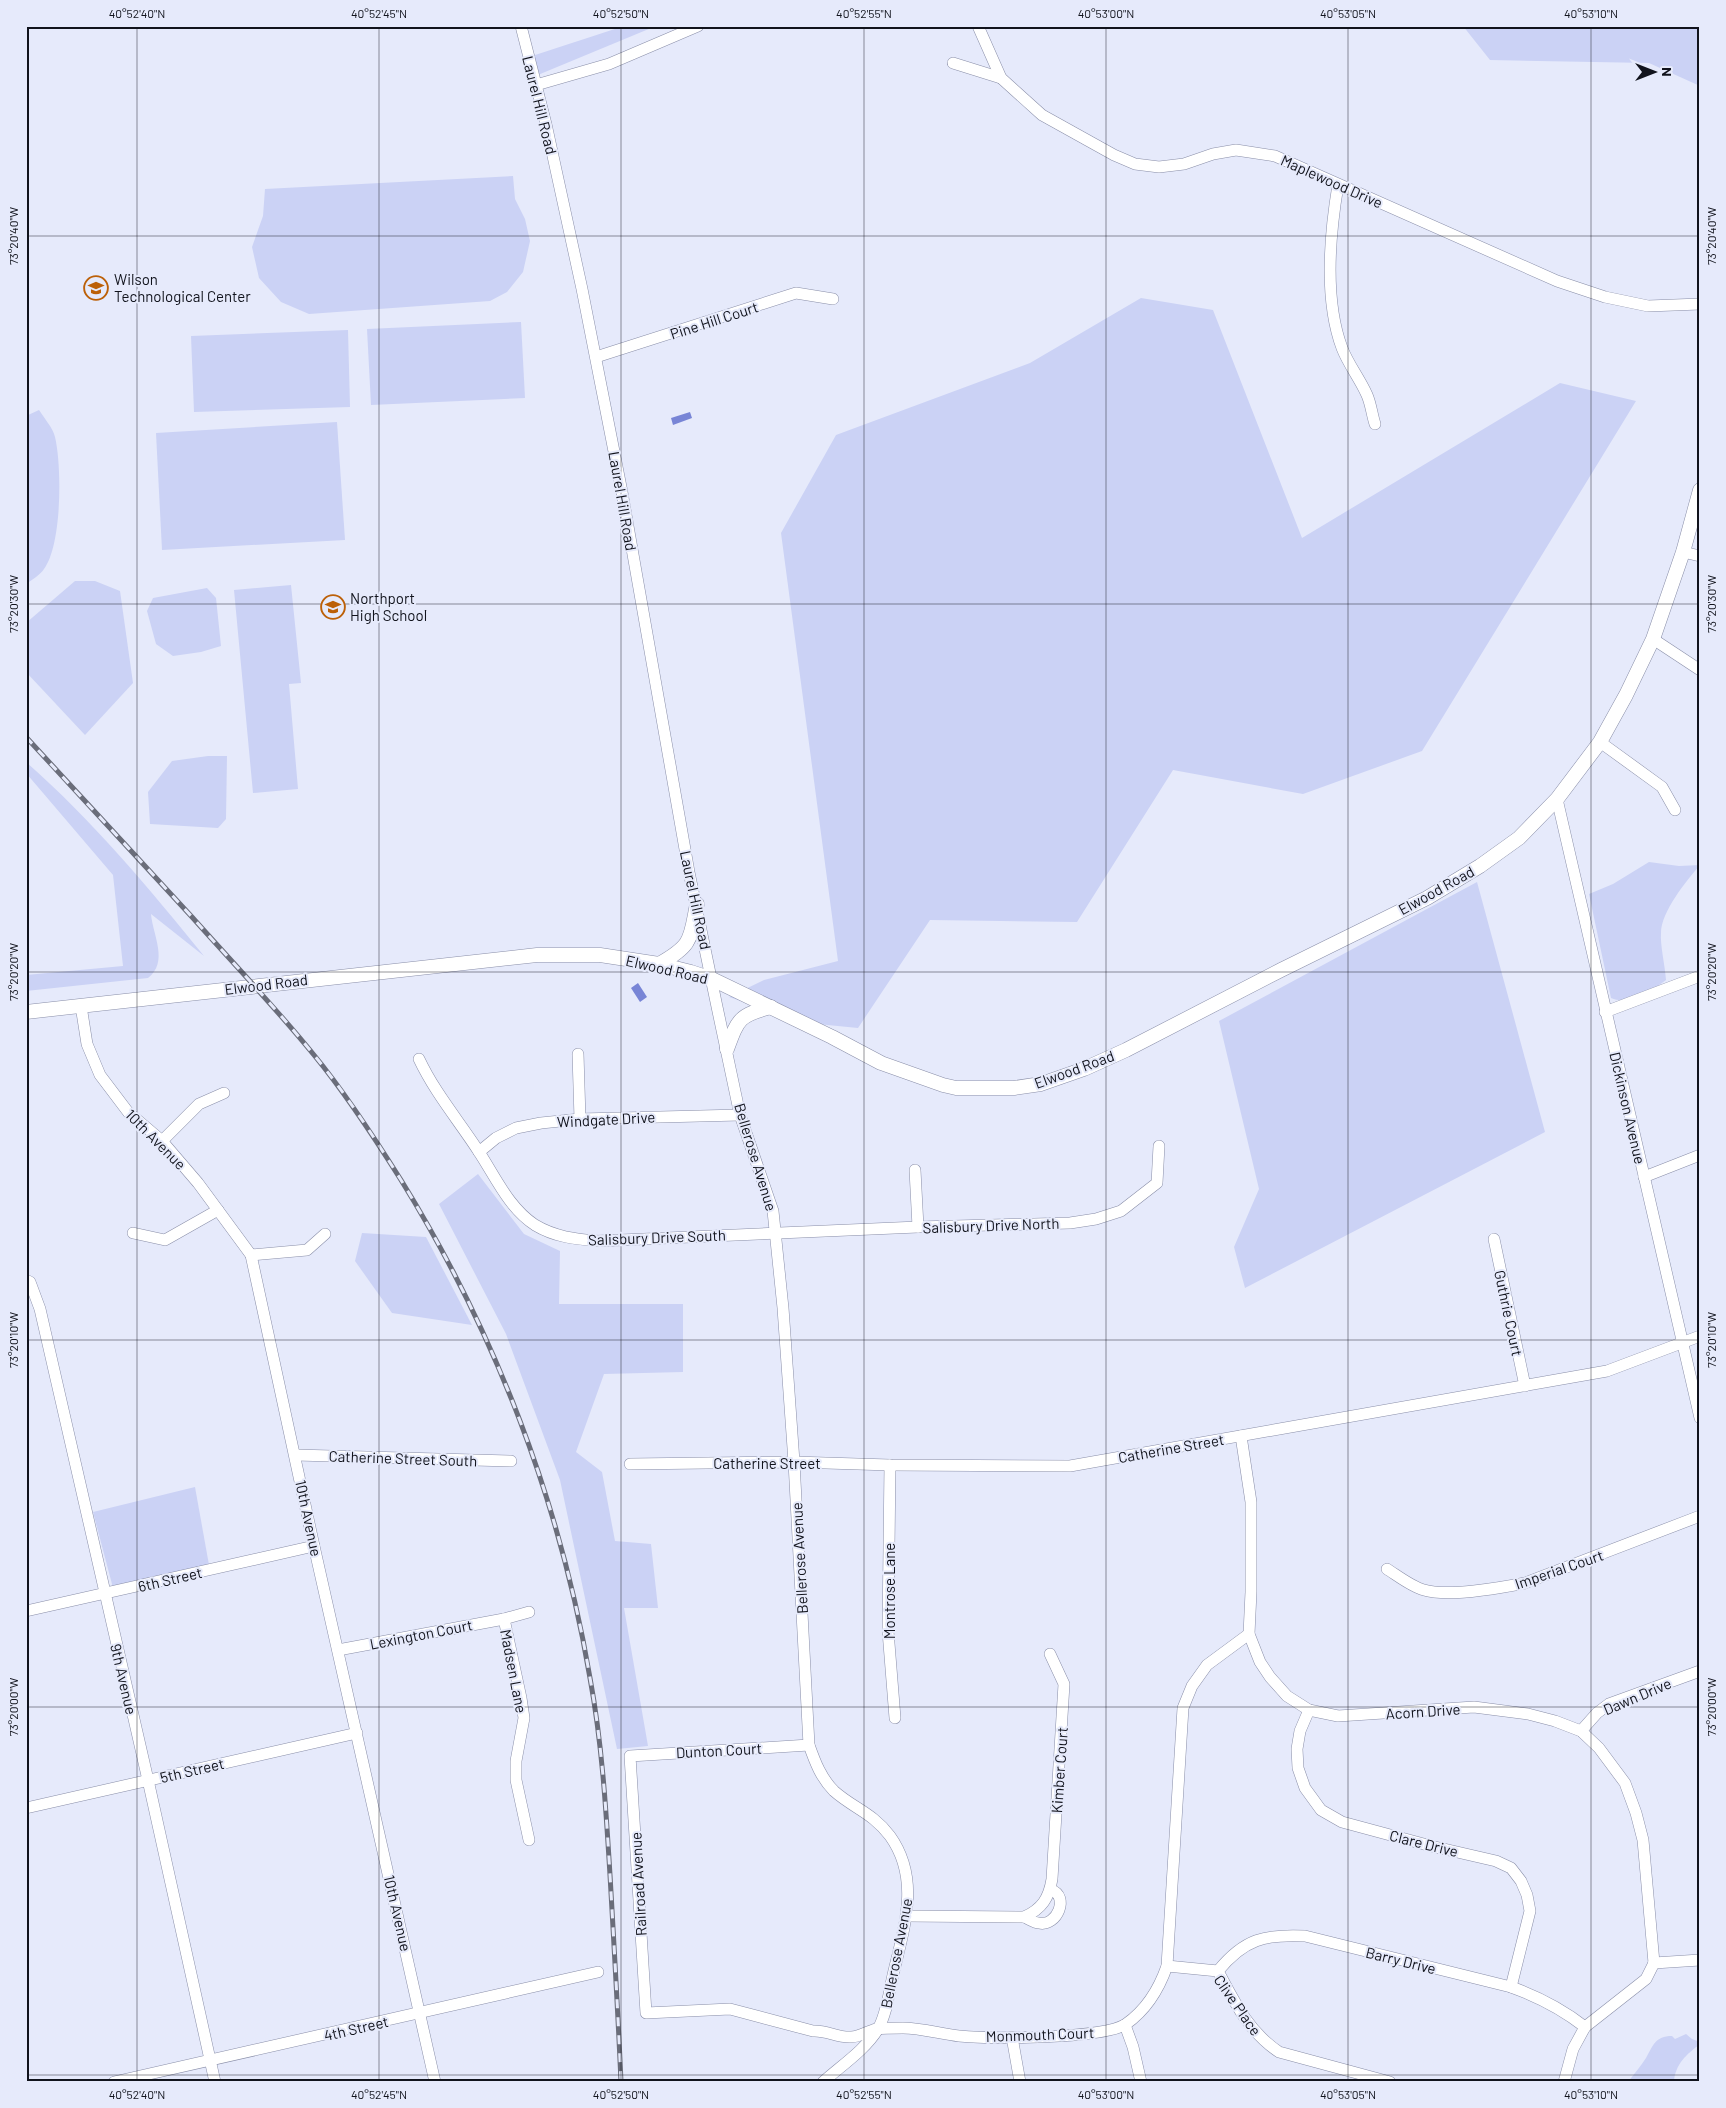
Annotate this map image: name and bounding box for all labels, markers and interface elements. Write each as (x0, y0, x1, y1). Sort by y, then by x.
text: 40°52'40"N (109, 6, 165, 20)
text: 40°52'45"N (351, 6, 407, 20)
text: 40°52'50"N (593, 6, 649, 20)
text: 40°52'55"N (836, 6, 892, 20)
text: 40°53'00"N (1078, 6, 1134, 20)
text: 40°53'05"N (1320, 6, 1376, 20)
text: 40°53'10"N (1564, 6, 1618, 20)
north arrow (1628, 48, 1678, 98)
street label: Laurel Hill Road (519, 54, 561, 156)
text: N (1659, 67, 1676, 77)
street label: Maplewood Drive (1278, 151, 1386, 211)
text: 73°20'40"W (6, 206, 20, 265)
text: 73°20'40"W (1704, 206, 1718, 265)
place label: Wilson Technological Center (114, 270, 251, 305)
school or university icon: Wilson Technological Center (83, 275, 109, 301)
street label: Pine Hill Court (668, 297, 760, 343)
street label: Laurel Hill Road (605, 450, 641, 552)
text: 73°20'30"W (6, 575, 20, 633)
text: 73°20'30"W (1704, 575, 1718, 633)
place label: Northport High School (350, 589, 427, 624)
school or university icon: Northport High School (320, 594, 346, 620)
street label: Laurel Hill Road (677, 849, 715, 951)
street label: Elwood Road (1395, 862, 1477, 918)
text: 73°20'20"W (6, 942, 20, 1001)
text: 73°20'20"W (1704, 942, 1718, 1001)
street label: Elwood Road (624, 951, 710, 987)
street label: Elwood Road (223, 970, 309, 998)
street label: Elwood Road (1032, 1046, 1116, 1092)
street label: Dickinson Avenue (1606, 1050, 1650, 1166)
street label: Bellerose Avenue (731, 1101, 781, 1213)
street label: 10th Avenue (122, 1105, 190, 1173)
street label: Windgate Drive (556, 1107, 656, 1131)
street label: Salisbury Drive North (922, 1214, 1060, 1236)
street label: Salisbury Drive South (588, 1226, 726, 1248)
street label: Guthrie Court (1491, 1268, 1527, 1358)
text: 73°20'10"W (6, 1312, 20, 1368)
text: 73°20'10"W (1704, 1312, 1718, 1368)
street label: Catherine Street (1117, 1430, 1225, 1466)
street label: Catherine Street South (328, 1446, 478, 1470)
street label: Catherine Street (713, 1454, 821, 1472)
street label: 10th Avenue (292, 1478, 326, 1558)
street label: Bellerose Avenue (787, 1502, 811, 1614)
street label: Montrose Lane (880, 1543, 898, 1639)
street label: Imperial Court (1512, 1545, 1606, 1593)
street label: 6th Street (136, 1563, 204, 1595)
street label: Lexington Court (368, 1615, 474, 1653)
street label: Madsen Lane (497, 1628, 531, 1714)
street label: 9th Avenue (107, 1642, 141, 1716)
street label: Dawn Drive (1600, 1674, 1674, 1718)
text: 73°20'00"W (6, 1677, 20, 1736)
text: 73°20'00"W (1704, 1677, 1718, 1736)
street label: Acorn Drive (1385, 1699, 1461, 1723)
street label: Kimber Court (1047, 1726, 1071, 1814)
street label: Dunton Court (676, 1739, 762, 1761)
street label: 5th Street (158, 1754, 226, 1786)
street label: Clare Drive (1388, 1826, 1460, 1860)
street label: Railroad Avenue (626, 1831, 650, 1937)
street label: 10th Avenue (380, 1873, 416, 1953)
street label: Bellerose Avenue (877, 1896, 915, 2010)
street label: Barry Drive (1364, 1943, 1438, 1977)
street label: Clive Place (1211, 1971, 1265, 2039)
street label: 4th Street (322, 2012, 390, 2044)
street label: Monmouth Court (985, 2023, 1095, 2045)
text: 40°52'40"N (109, 2087, 165, 2101)
text: 40°52'45"N (351, 2087, 407, 2101)
text: 40°52'50"N (593, 2087, 649, 2101)
text: 40°52'55"N (836, 2087, 892, 2101)
text: 40°53'00"N (1078, 2087, 1134, 2101)
text: 40°53'05"N (1320, 2087, 1376, 2101)
text: 40°53'10"N (1564, 2087, 1618, 2101)

